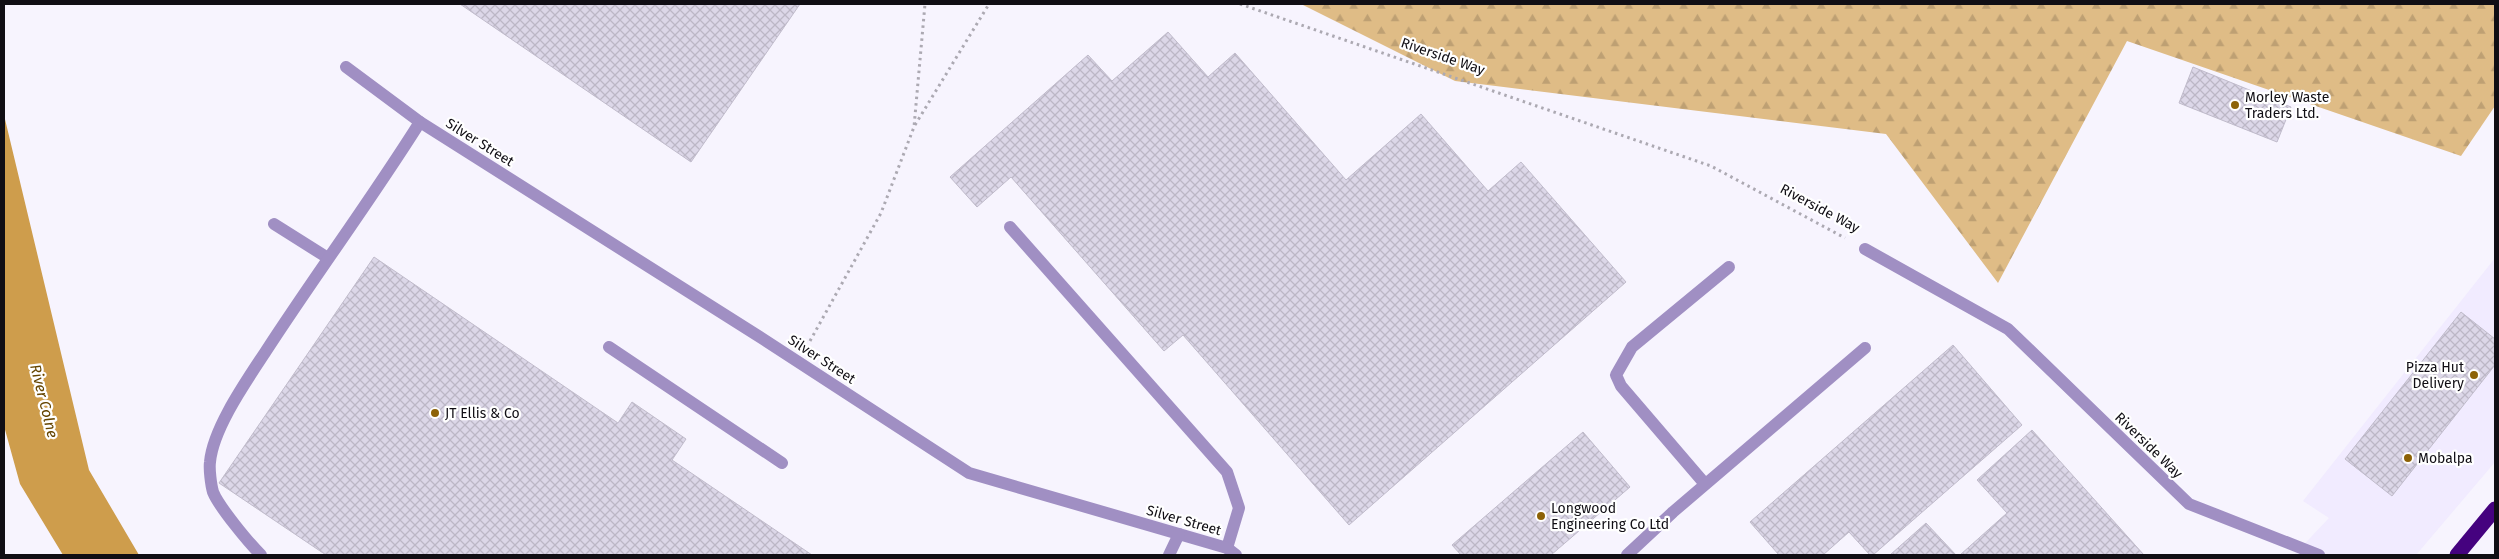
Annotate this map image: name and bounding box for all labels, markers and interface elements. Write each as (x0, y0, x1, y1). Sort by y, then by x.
street label: Riverside Way (1399, 34, 1487, 79)
place label: Morley Waste Traders Ltd. (2245, 89, 2329, 122)
marker: Morley Waste Traders Ltd. (2229, 99, 2241, 111)
street label: Silver Street (443, 115, 518, 171)
street label: Riverside Way (1777, 180, 1863, 237)
street label: Silver Street (785, 331, 859, 388)
place label: Pizza Hut Delivery (2406, 359, 2465, 392)
water label: River Colne (26, 362, 62, 440)
marker: Pizza Hut Delivery (2468, 369, 2480, 381)
place label: JT Ellis & Co (445, 405, 520, 422)
marker: JT Ellis & Co (429, 407, 441, 419)
street label: Riverside Way (2111, 409, 2186, 482)
place label: Mobalpa (2418, 450, 2473, 467)
marker: Mobalpa (2402, 452, 2414, 464)
place label: Longwood Engineering Co Ltd (1551, 500, 1669, 533)
street label: Silver Street (1144, 502, 1224, 540)
marker: Longwood Engineering Co Ltd (1535, 510, 1547, 522)

